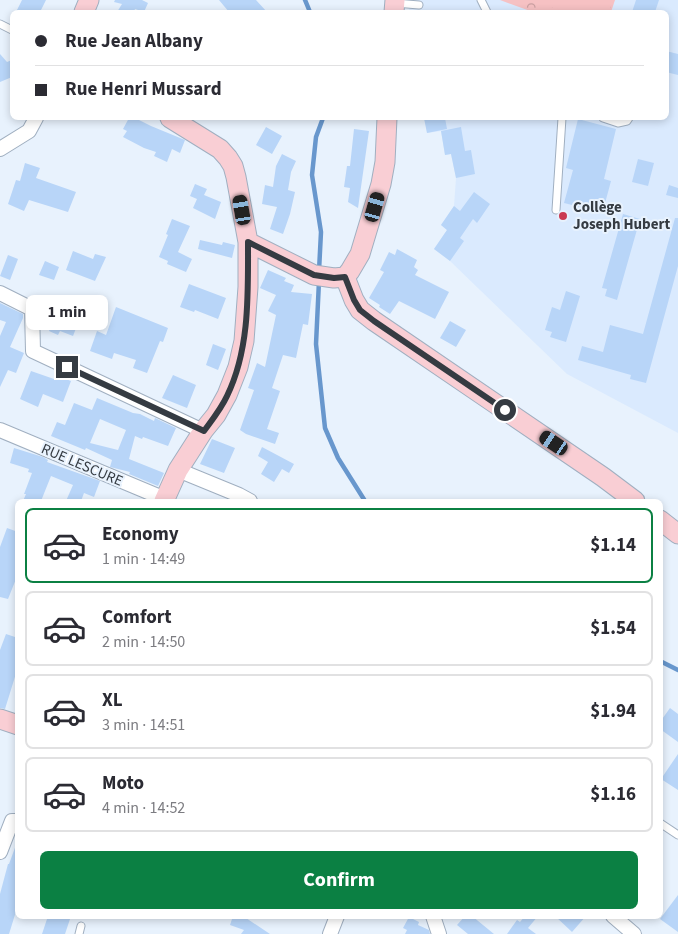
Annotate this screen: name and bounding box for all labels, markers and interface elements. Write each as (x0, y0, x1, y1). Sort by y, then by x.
text: Rue Jean Albany (65, 28, 203, 55)
text: Rue Henri Mussard (65, 76, 222, 103)
car (363, 191, 386, 223)
car (232, 194, 251, 226)
place label: Collège Joseph Hubert (573, 197, 670, 235)
marker: Collège Joseph Hubert (557, 210, 569, 222)
callout: 1 min (26, 294, 108, 330)
text: 1 min (48, 301, 86, 323)
route end (56, 356, 78, 378)
route start (494, 399, 516, 421)
car (537, 428, 570, 458)
street label: RUE LESCURE (38, 438, 126, 492)
text: Economy (102, 521, 179, 548)
icon: car (42, 523, 87, 568)
text: $1.14 (590, 532, 636, 559)
text: 1 min · 14:49 (102, 548, 185, 570)
text: Comfort (102, 604, 172, 631)
icon: car (42, 606, 87, 651)
text: $1.54 (590, 615, 636, 642)
text: 2 min · 14:50 (102, 631, 185, 653)
text: XL (102, 687, 123, 714)
icon: car (42, 689, 87, 734)
text: $1.94 (590, 698, 636, 725)
text: 3 min · 14:51 (102, 714, 185, 736)
text: Moto (102, 770, 144, 797)
icon: car (42, 772, 87, 817)
text: $1.16 (590, 781, 636, 808)
text: 4 min · 14:52 (102, 797, 185, 819)
button: Confirm (40, 851, 638, 909)

